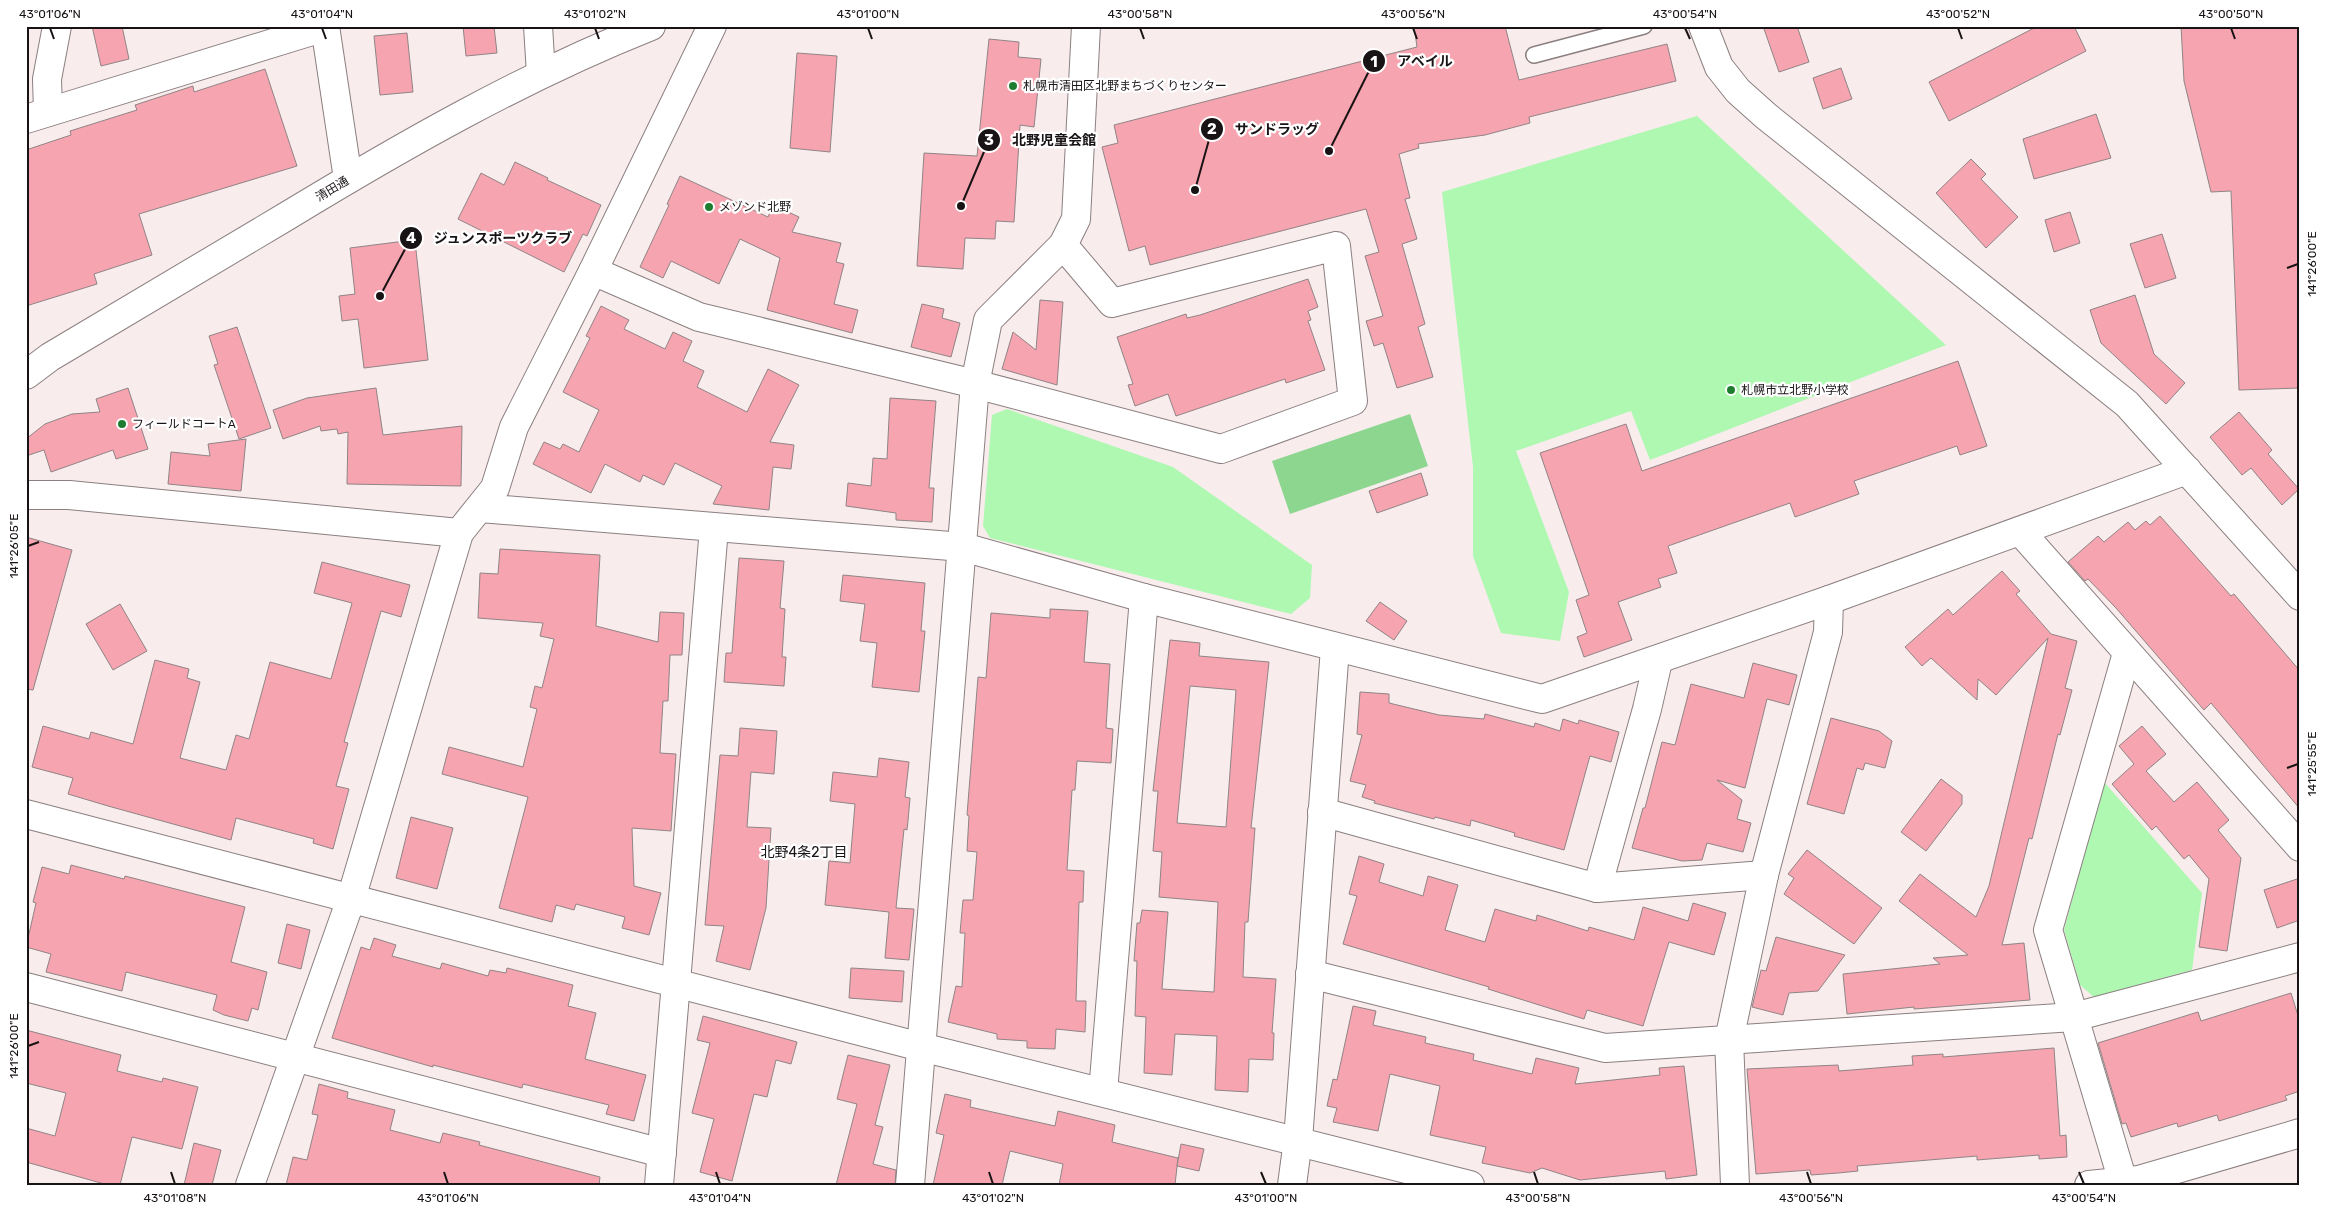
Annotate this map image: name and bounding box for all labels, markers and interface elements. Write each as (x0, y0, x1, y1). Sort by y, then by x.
text: 43°01'06"N (19, 7, 81, 21)
text: 43°01'04"N (291, 7, 353, 21)
text: 43°01'02"N (564, 7, 626, 21)
text: 43°01'00"N (837, 7, 899, 21)
text: 43°00'58"N (1108, 7, 1172, 21)
text: 43°00'56"N (1381, 7, 1445, 21)
text: 43°00'54"N (1653, 7, 1717, 21)
text: 43°00'52"N (1926, 7, 1990, 21)
text: 43°00'50"N (2199, 7, 2263, 21)
callout: アベイル (1362, 47, 1463, 76)
text: 1 (1370, 53, 1378, 71)
text: アベイル (1397, 53, 1453, 70)
place label: 札幌市清田区北野まちづくりセンター (1023, 79, 1227, 93)
marker: 札幌市清田区北野まちづくりセンター (1007, 80, 1019, 92)
callout: サンドラッグ (1200, 114, 1329, 143)
text: 2 (1207, 120, 1217, 138)
text: サンドラッグ (1235, 121, 1319, 138)
callout: 北野児童会館 (977, 126, 1106, 155)
text: 3 (984, 131, 994, 149)
text: 北野児童会館 (1012, 132, 1096, 149)
street label: 清田通 (313, 174, 351, 204)
place label: メゾンド北野 (719, 200, 791, 214)
marker: メゾンド北野 (703, 201, 715, 213)
callout: ジュンスポーツクラブ (398, 223, 583, 252)
text: 4 (406, 229, 416, 247)
text: ジュンスポーツクラブ (434, 230, 572, 247)
text: 141°26'00"E (2305, 231, 2319, 297)
place label: 札幌市立北野小学校 (1741, 383, 1849, 397)
marker: 札幌市立北野小学校 (1725, 384, 1737, 396)
place label: フィールドコートA (132, 417, 236, 431)
marker: フィールドコートA (116, 418, 128, 430)
text: 141°26'05"E (7, 513, 21, 579)
text: 141°25'55"E (2305, 732, 2319, 796)
district label: 北野4条2丁目 (761, 844, 847, 861)
text: 141°26'00"E (7, 1013, 21, 1079)
text: 43°01'08"N (144, 1191, 206, 1205)
text: 43°01'06"N (417, 1191, 479, 1205)
text: 43°01'04"N (689, 1191, 751, 1205)
text: 43°01'02"N (962, 1191, 1024, 1205)
text: 43°01'00"N (1235, 1191, 1297, 1205)
text: 43°00'58"N (1506, 1191, 1570, 1205)
text: 43°00'56"N (1779, 1191, 1843, 1205)
text: 43°00'54"N (2052, 1191, 2116, 1205)

